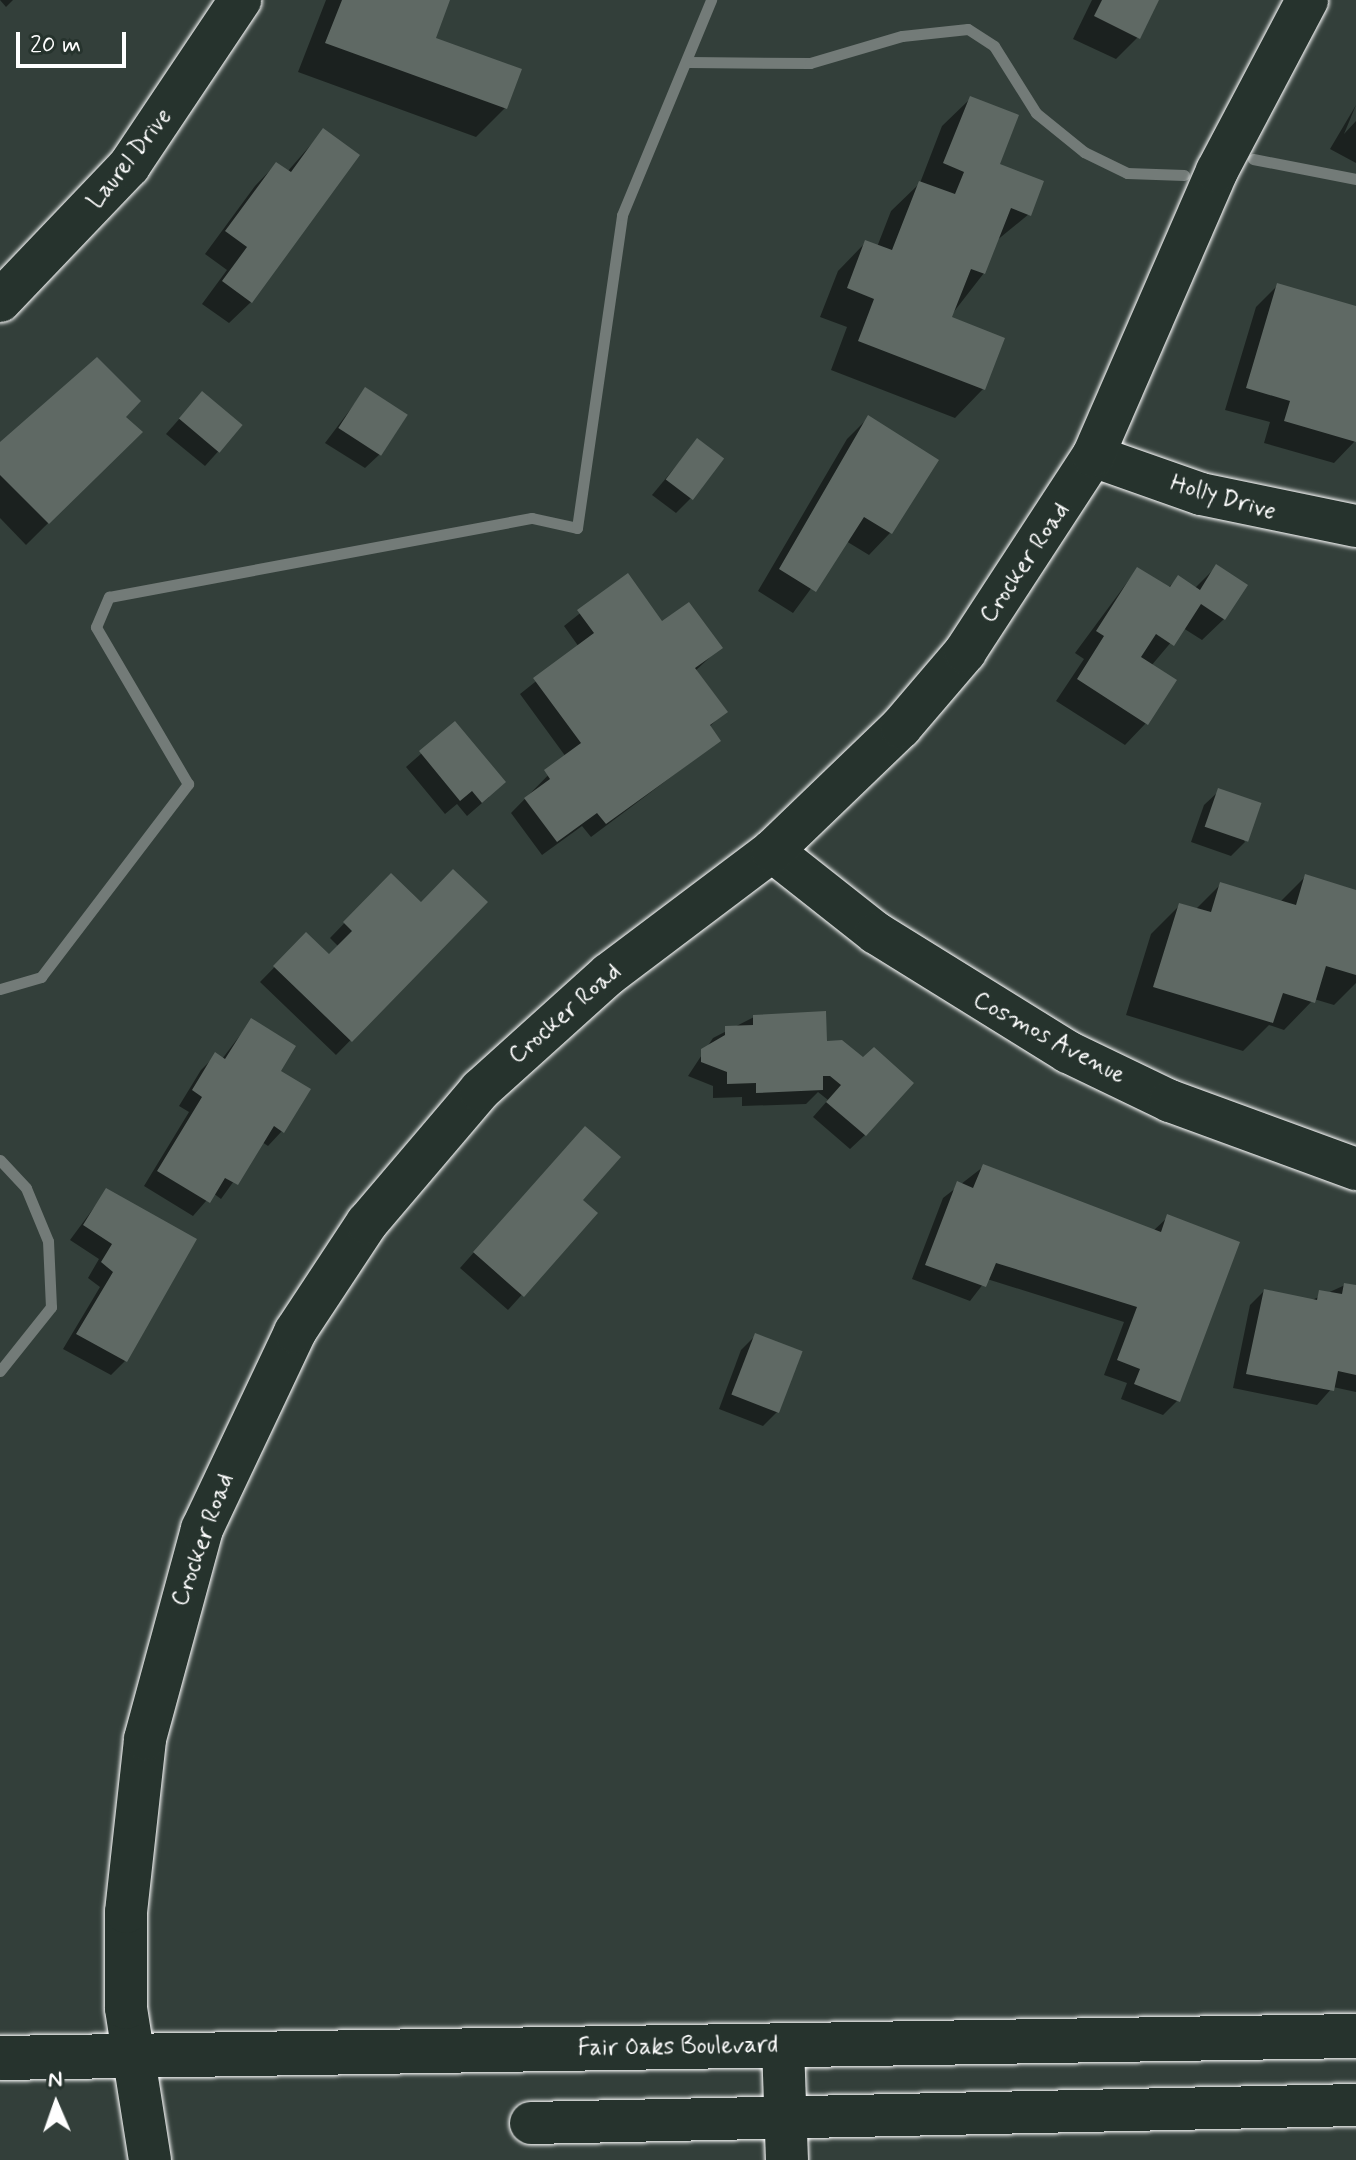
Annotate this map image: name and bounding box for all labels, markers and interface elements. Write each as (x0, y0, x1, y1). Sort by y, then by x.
scale bar (20, 16, 130, 66)
text: 20 m (30, 30, 81, 61)
street label: Laurel Drive (82, 103, 178, 215)
street label: Holly Drive (1168, 469, 1278, 527)
street label: Crocker Road (975, 498, 1075, 628)
street label: Crocker Road (504, 958, 626, 1070)
street label: Cosmos Avenue (969, 986, 1129, 1090)
street label: Crocker Road (166, 1471, 240, 1609)
street label: Fair Oaks Boulevard (578, 2031, 778, 2063)
north arrow (16, 2064, 96, 2144)
text: N (47, 2066, 63, 2094)

